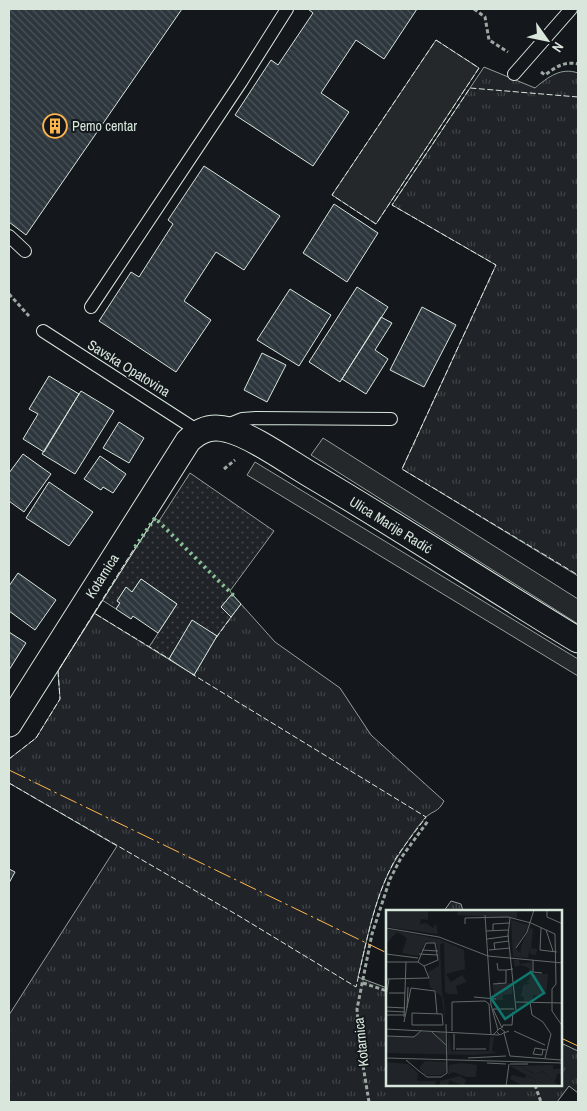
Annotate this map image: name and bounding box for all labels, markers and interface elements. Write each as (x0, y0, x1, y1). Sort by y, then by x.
north arrow (522, 15, 572, 65)
text: N (548, 39, 568, 55)
building icon: Pemo centar (42, 113, 68, 139)
place label: Pemo centar (72, 117, 137, 135)
street label: Savska Opatovina (84, 336, 174, 401)
street label: Ulica Marije Radić (346, 492, 436, 558)
street label: Kotarnica (81, 550, 123, 602)
inset map (386, 910, 562, 1086)
street label: Kotarnica (349, 1016, 373, 1067)

